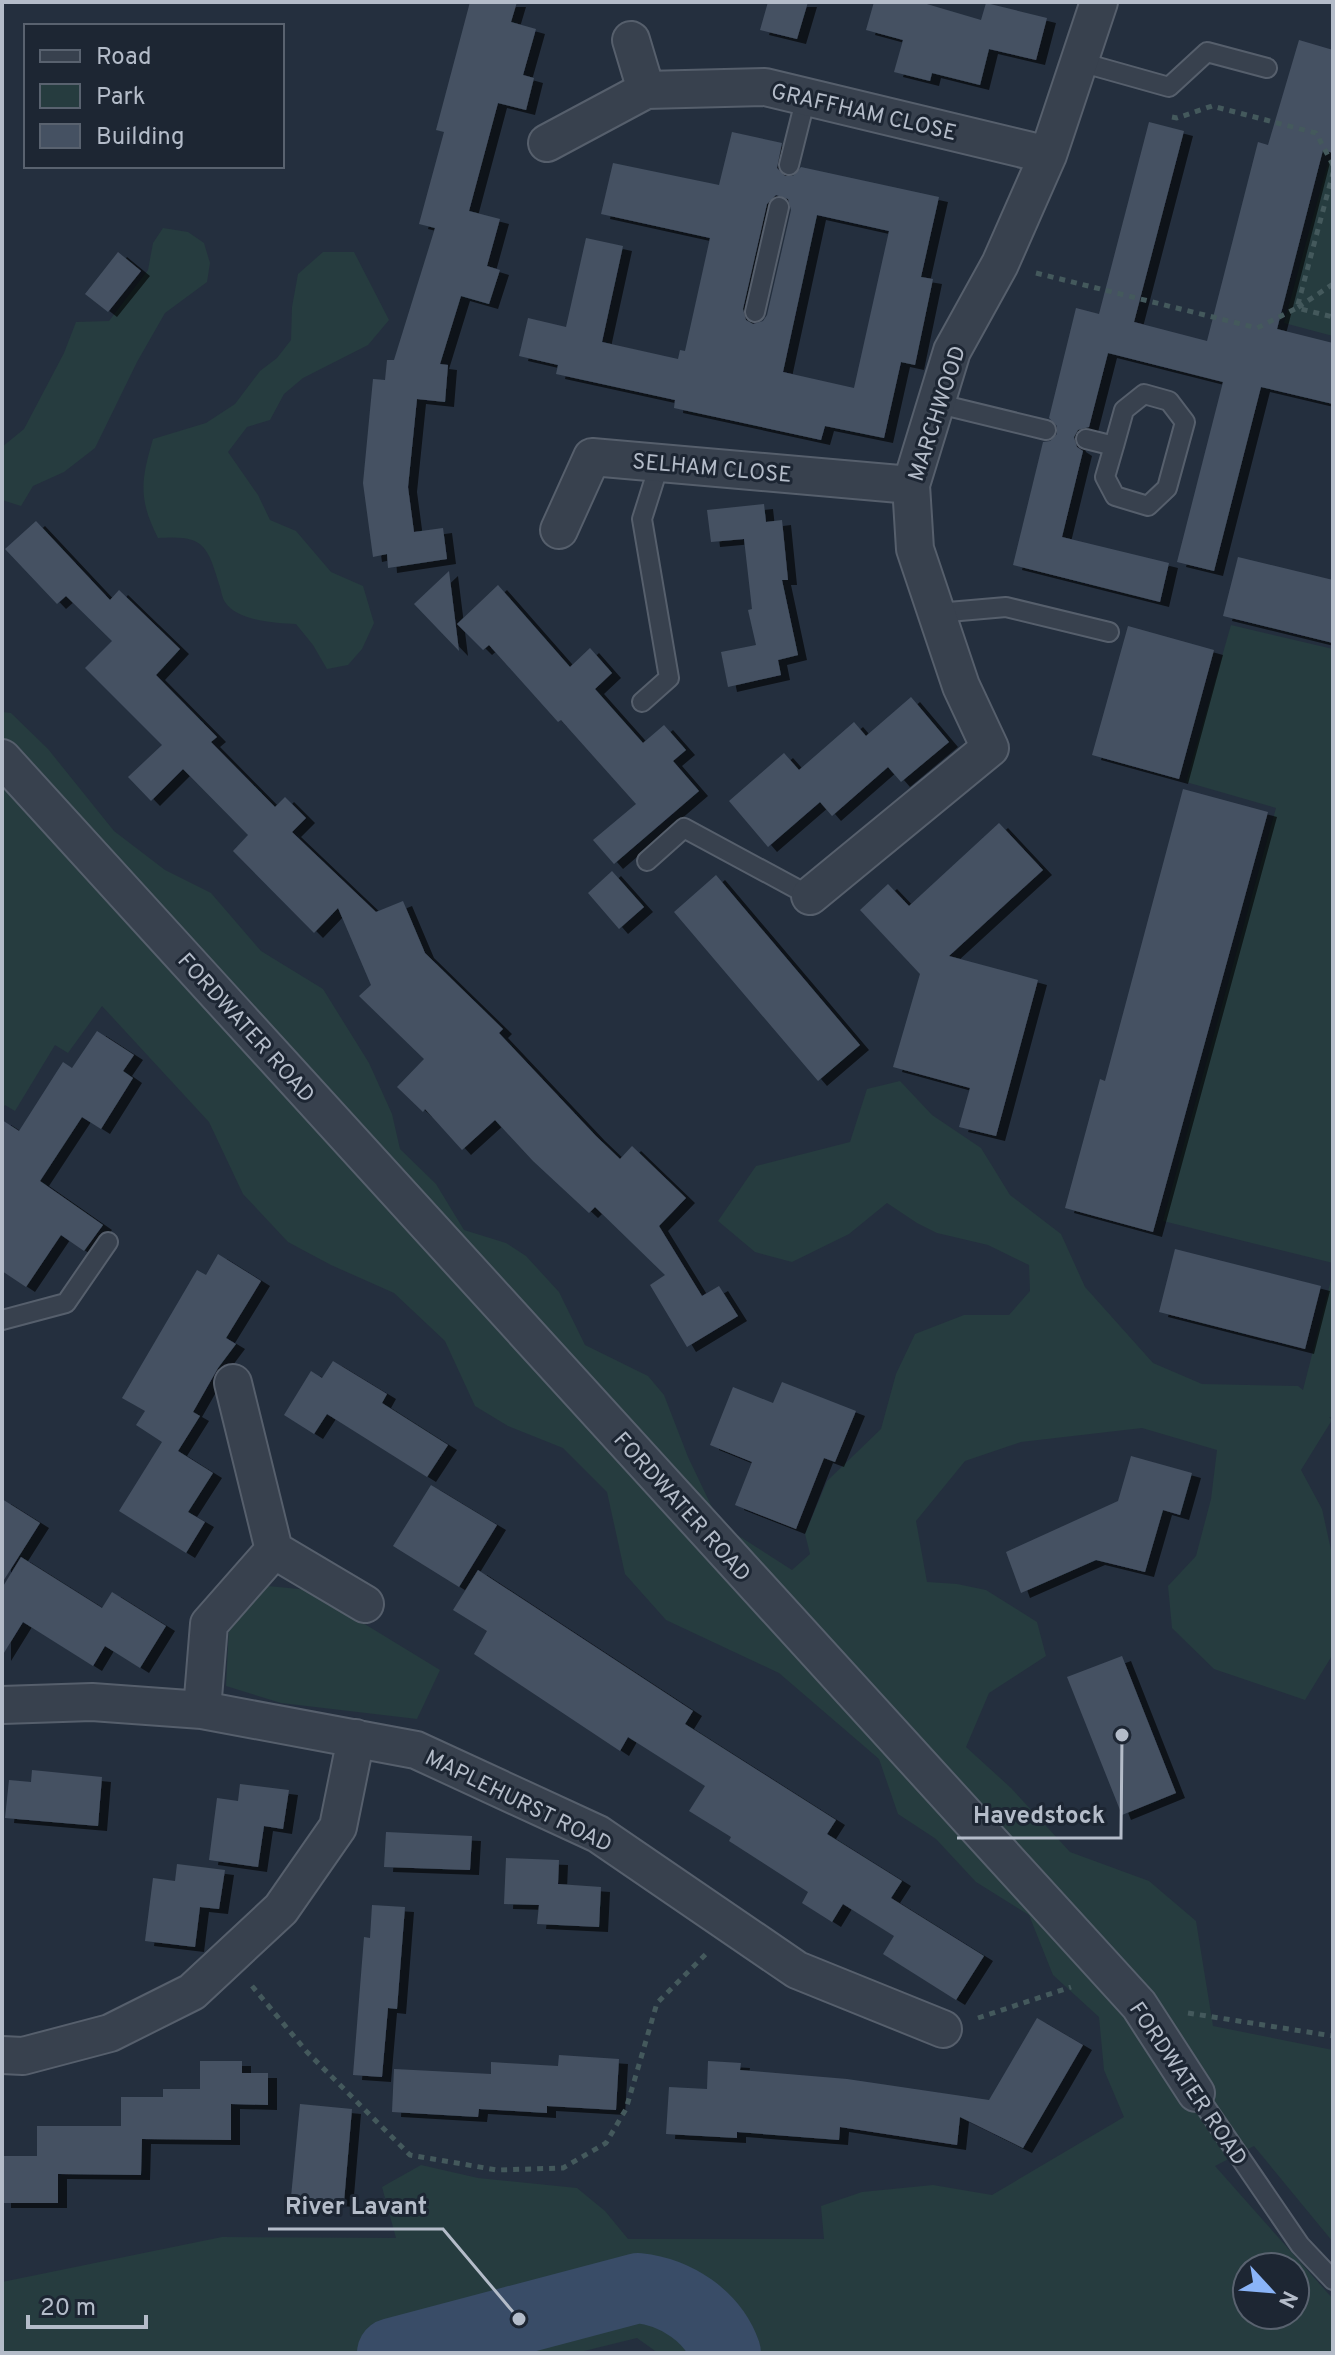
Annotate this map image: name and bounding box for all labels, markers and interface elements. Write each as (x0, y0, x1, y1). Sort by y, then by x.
legend (24, 24, 284, 168)
text: Road (96, 43, 152, 73)
street label: GRAFFHAM CLOSE (768, 79, 959, 148)
text: Park (96, 83, 146, 113)
text: Building (96, 123, 185, 153)
street label: MARCHWOOD (904, 343, 973, 485)
street label: SELHAM CLOSE (631, 449, 792, 490)
street label: FORDWATER ROAD (171, 948, 319, 1109)
street label: FORDWATER ROAD (607, 1427, 755, 1588)
street label: MAPLEHURST ROAD (420, 1745, 616, 1859)
callout: Havedstock (957, 1790, 1121, 1838)
text: Havedstock (973, 1802, 1105, 1832)
street label: FORDWATER ROAD (1122, 1997, 1252, 2172)
callout: River Lavant (268, 2181, 443, 2229)
text: River Lavant (285, 2193, 427, 2223)
north arrow (1231, 2251, 1311, 2331)
scale bar (28, 2279, 146, 2329)
text: N (1271, 2286, 1302, 2312)
text: 20 m (40, 2294, 96, 2324)

